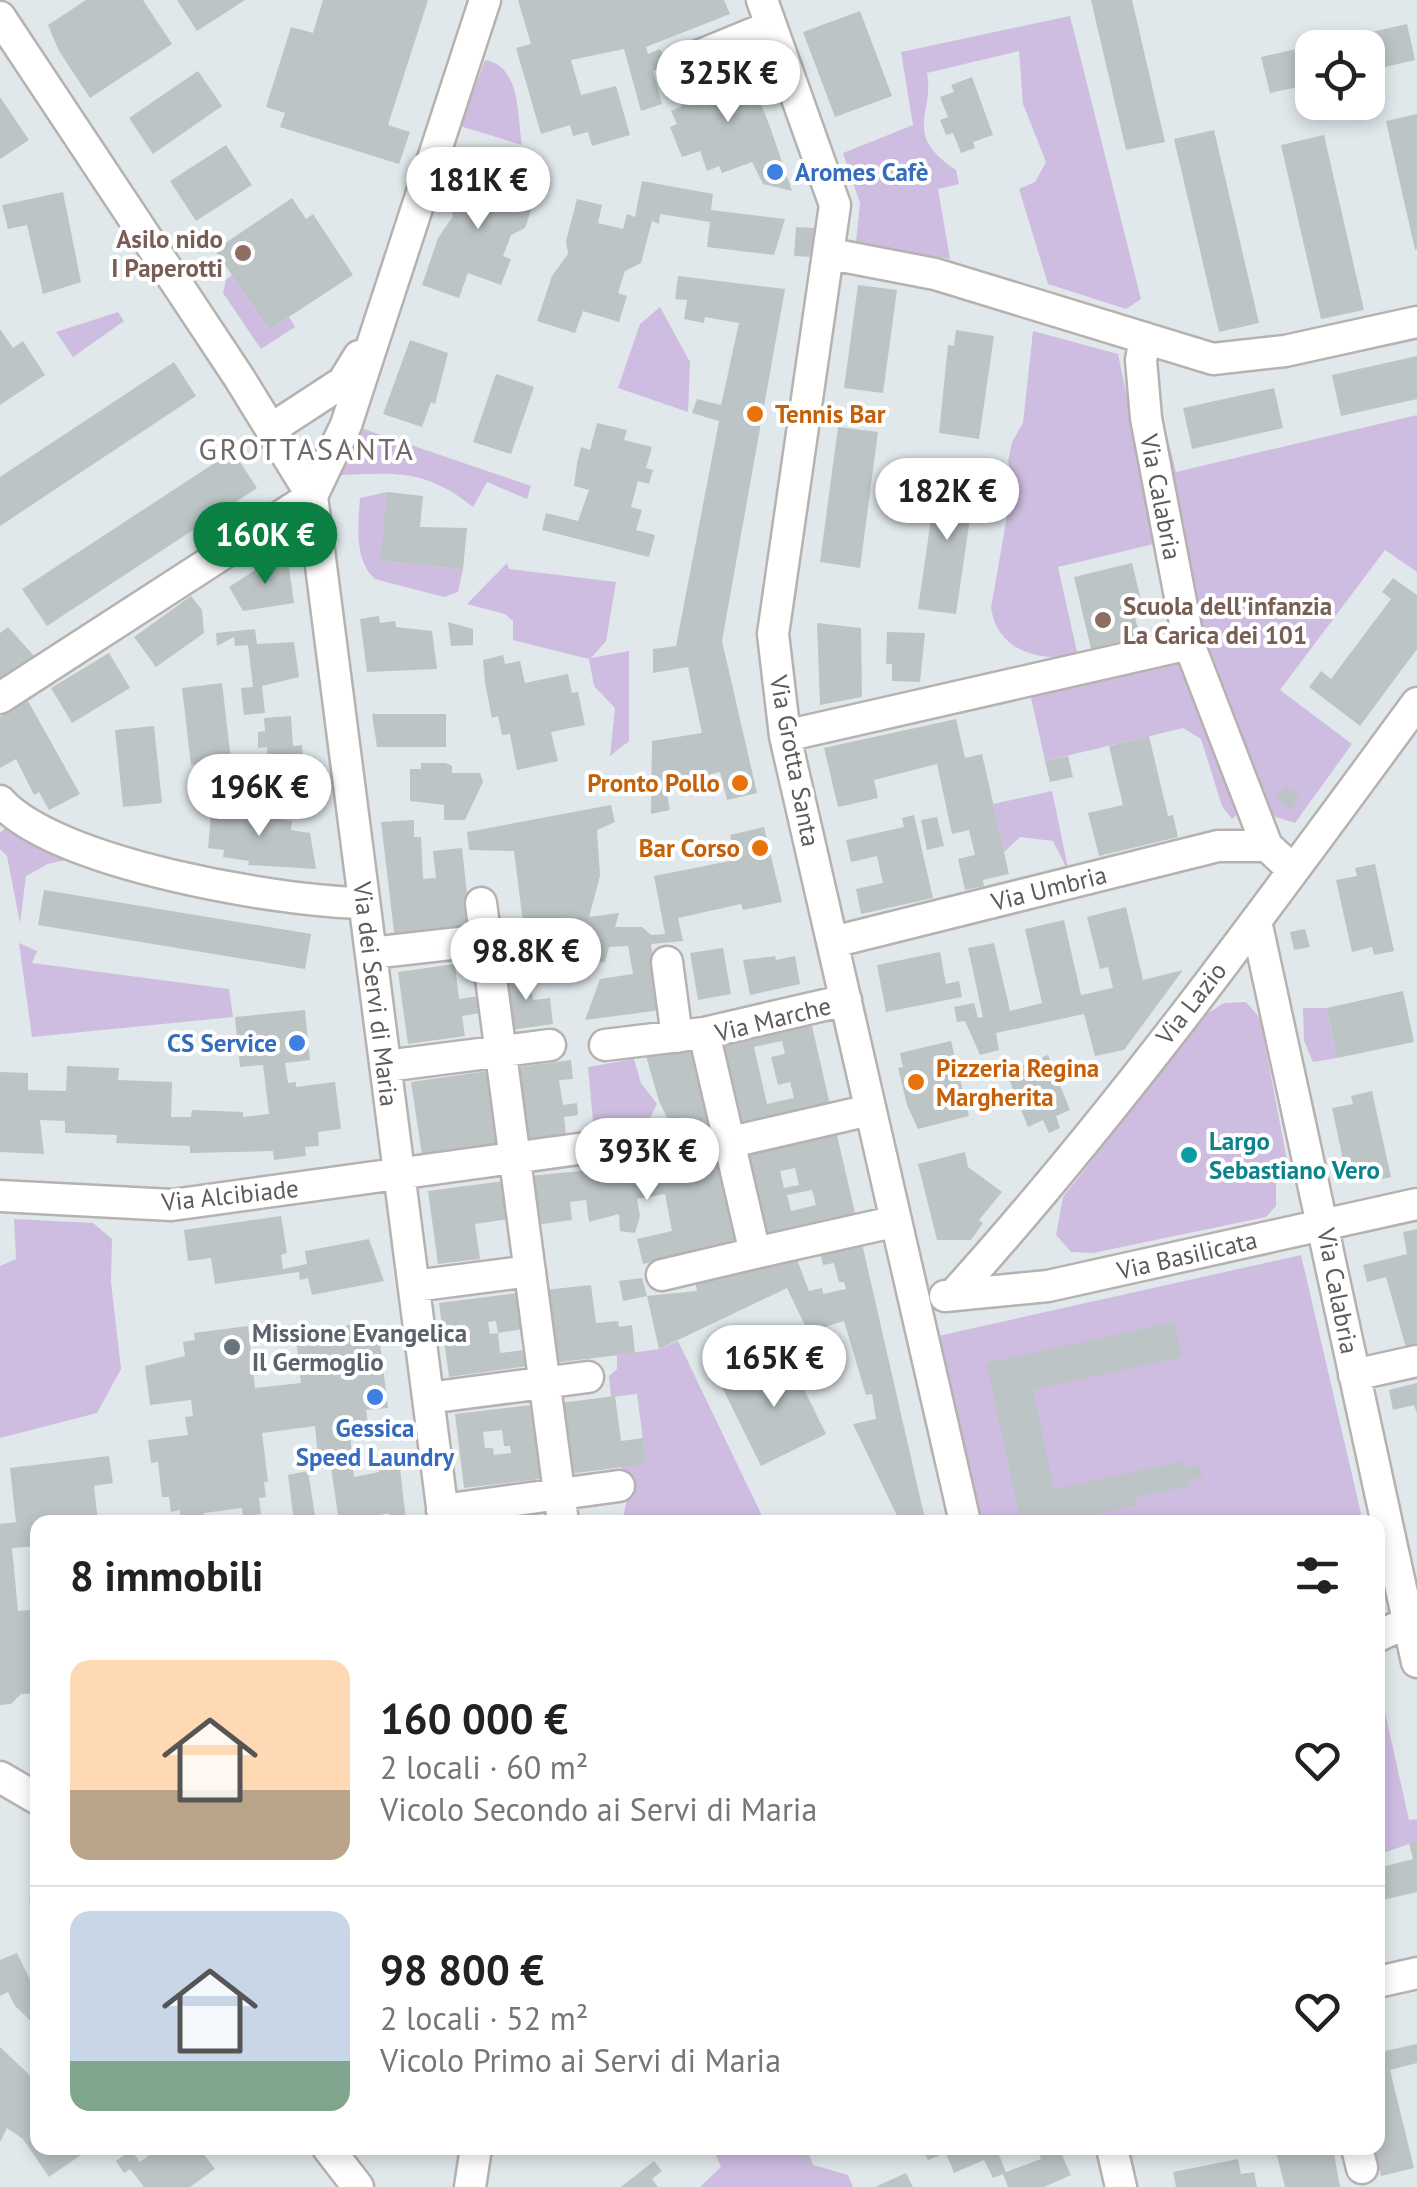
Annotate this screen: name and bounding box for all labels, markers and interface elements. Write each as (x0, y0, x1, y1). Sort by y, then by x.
map controls (1295, 30, 1385, 120)
button: locate (1295, 30, 1385, 120)
pin: 325K € (647, 40, 809, 125)
text: 325K € (678, 51, 778, 93)
pin: 181K € (397, 147, 559, 232)
place label: Aromes Cafè (795, 156, 928, 188)
text: 181K € (428, 158, 528, 200)
marker: Aromes Cafè (764, 161, 786, 183)
place label: Asilo nido I Paperotti (111, 223, 223, 284)
marker: Asilo nido I Paperotti (232, 242, 254, 264)
place label: Tennis Bar (775, 398, 886, 430)
marker: Tennis Bar (744, 403, 766, 425)
district label: GROTTASANTA (199, 429, 415, 468)
street label: Via Calabria (1133, 431, 1189, 562)
pin: 182K € (866, 458, 1028, 543)
text: 182K € (897, 469, 997, 511)
pin: 160K € (184, 502, 346, 587)
text: 160K € (215, 513, 315, 555)
place label: Scuola dell'infanzia La Carica dei 101 (1123, 590, 1332, 651)
marker: Scuola dell'infanzia La Carica dei 101 (1092, 609, 1114, 631)
street label: Via Grotta Santa (763, 672, 827, 849)
pin: 196K € (178, 754, 340, 839)
text: 196K € (209, 765, 309, 807)
place label: Pronto Pollo (587, 767, 720, 799)
marker: Pronto Pollo (729, 772, 751, 794)
place label: Bar Corso (639, 832, 740, 864)
marker: Bar Corso (749, 837, 771, 859)
street label: Via Umbria (987, 858, 1110, 918)
street label: Via dei Servi di Maria (346, 879, 406, 1108)
pin: 98.8K € (434, 918, 618, 1003)
text: 98.8K € (472, 929, 580, 971)
street label: Via Lazio (1148, 955, 1233, 1051)
street label: Via Marche (711, 989, 834, 1049)
place label: CS Service (167, 1027, 277, 1059)
marker: CS Service (286, 1032, 308, 1054)
place label: Pizzeria Regina Margherita (936, 1052, 1099, 1113)
marker: Pizzeria Regina Margherita (905, 1071, 927, 1093)
pin: 393K € (566, 1118, 728, 1203)
place label: Largo Sebastiano Vero (1209, 1125, 1380, 1186)
text: 393K € (597, 1129, 697, 1171)
marker: Largo Sebastiano Vero (1178, 1144, 1200, 1166)
street label: Via Alcibiade (159, 1172, 300, 1218)
street label: Via Basilicata (1113, 1223, 1260, 1287)
street label: Via Calabria (1310, 1225, 1366, 1356)
place label: Missione Evangelica Il Germoglio (252, 1317, 467, 1378)
pin: 165K € (693, 1325, 855, 1410)
marker: Missione Evangelica Il Germoglio (221, 1336, 243, 1358)
text: 165K € (724, 1336, 824, 1378)
marker: Gessica Speed Laundry (364, 1386, 386, 1408)
place label: Gessica Speed Laundry (296, 1412, 455, 1473)
text: 8 immobili (70, 1548, 263, 1603)
icon: filters (1290, 1548, 1345, 1603)
text: 160 000 € (380, 1691, 568, 1746)
icon: home (150, 1700, 270, 1820)
icon: heart (1290, 1733, 1345, 1788)
text: 2 locali · 60 m² (380, 1746, 588, 1788)
text: Vicolo Secondo ai Servi di Maria (380, 1788, 817, 1830)
text: 98 800 € (380, 1942, 544, 1997)
icon: home (150, 1951, 270, 2071)
icon: heart (1290, 1984, 1345, 2039)
text: 2 locali · 52 m² (380, 1997, 588, 2039)
text: Vicolo Primo ai Servi di Maria (380, 2039, 781, 2081)

